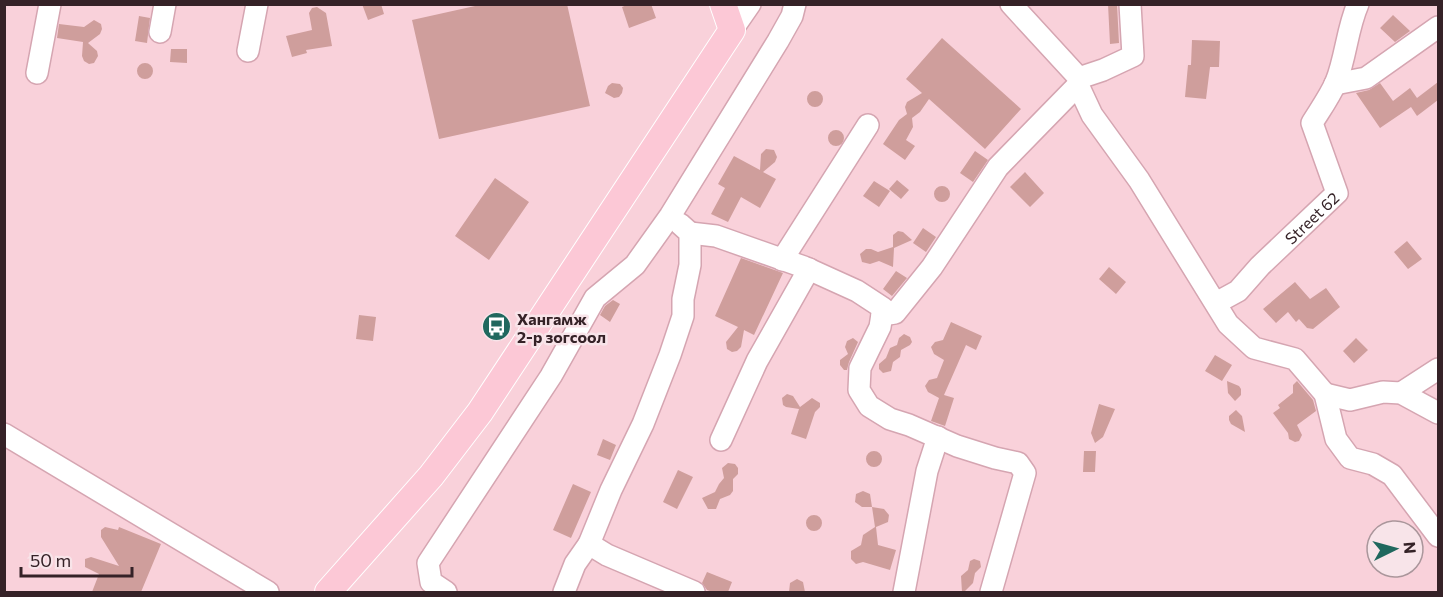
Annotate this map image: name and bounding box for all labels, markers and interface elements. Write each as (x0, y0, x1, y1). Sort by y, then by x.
street label: Street 62 (1280, 187, 1342, 247)
place label: Хангамж 2-р зогсоол (517, 309, 606, 346)
bus stop icon: Хангамж 2-р зогсоол (480, 311, 512, 343)
north arrow (1365, 519, 1425, 579)
scale bar (21, 540, 132, 578)
text: N (1400, 541, 1420, 554)
text: 50 m (30, 549, 71, 571)

